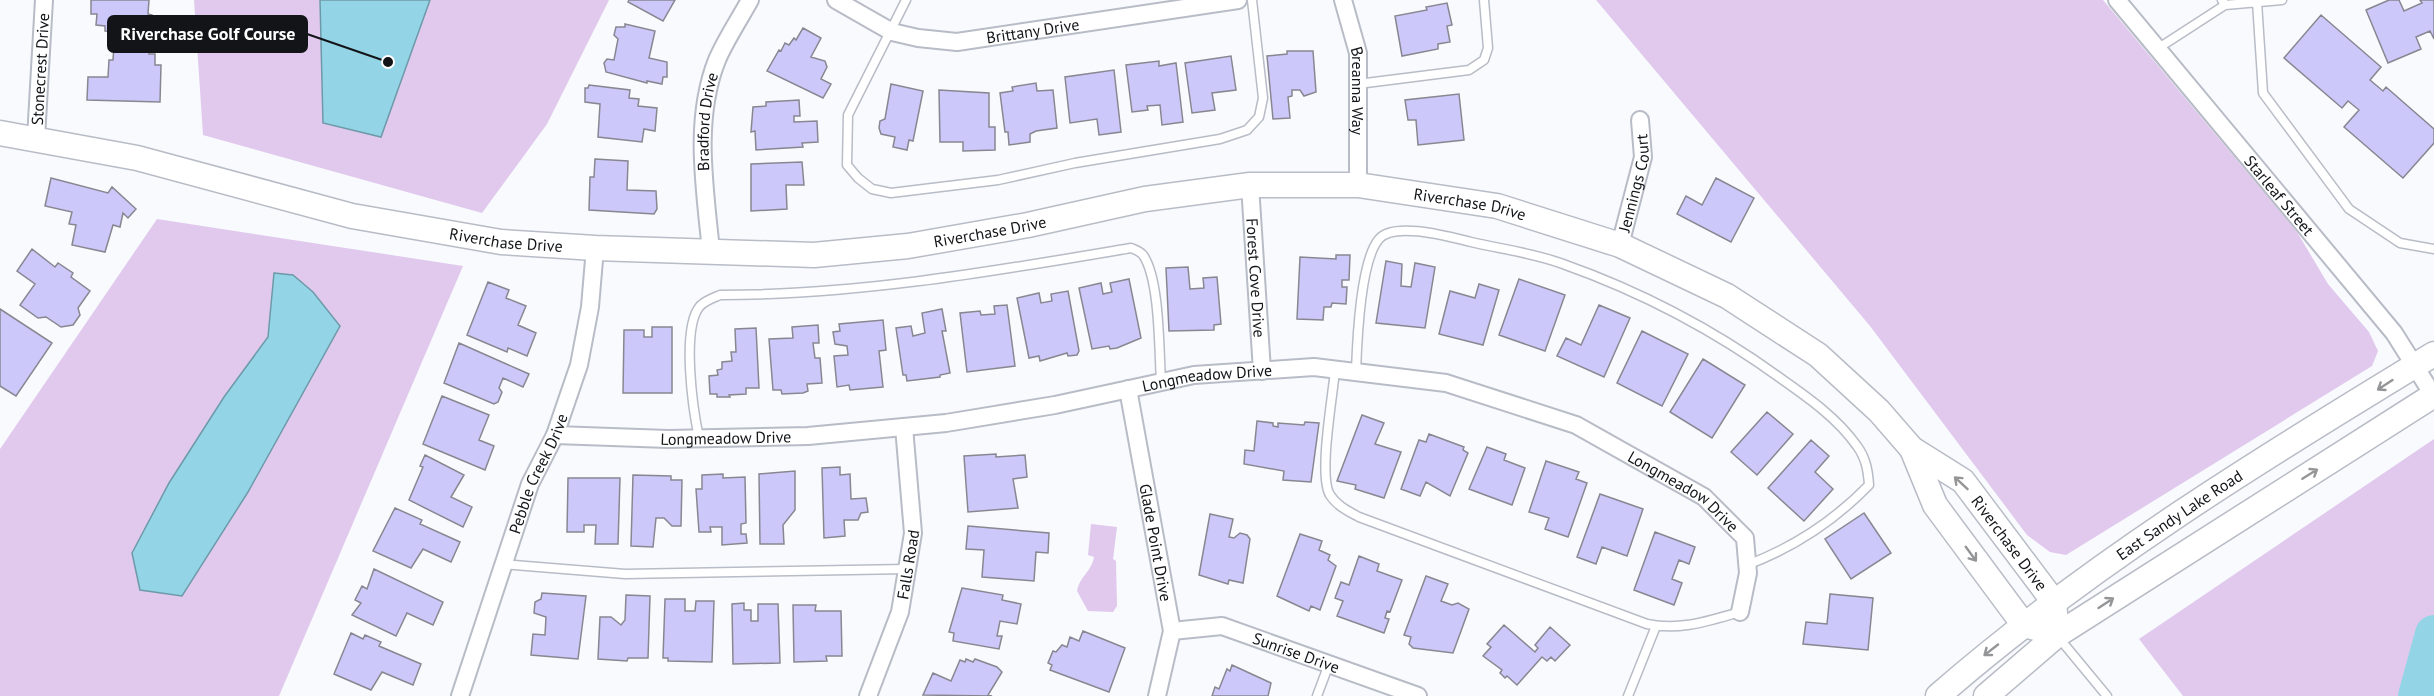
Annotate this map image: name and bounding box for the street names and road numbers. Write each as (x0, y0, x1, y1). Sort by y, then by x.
street label: Stonecrest Drive (27, 13, 53, 126)
street label: Brittany Drive (985, 14, 1081, 47)
street label: Breanna Way (1347, 44, 1368, 136)
street label: Bradford Drive (693, 70, 722, 171)
street label: Jennings Court (1614, 133, 1653, 235)
street label: Starleaf Street (2240, 151, 2319, 240)
street label: Riverchase Drive (1412, 184, 1528, 225)
street label: Riverchase Drive (932, 211, 1048, 251)
street label: Forest Cove Drive (1242, 217, 1270, 338)
street label: Riverchase Drive (448, 223, 563, 256)
street label: Longmeadow Drive (1140, 360, 1273, 396)
street label: Pebble Creek Drive (504, 411, 572, 536)
street label: Longmeadow Drive (660, 426, 792, 449)
street label: Longmeadow Drive (1625, 446, 1743, 536)
street label: East Sandy Lake Road (2112, 465, 2246, 564)
street label: Glade Point Drive (1135, 482, 1176, 603)
street label: Riverchase Drive (1967, 491, 2052, 595)
street label: Falls Road (892, 528, 923, 601)
street label: Sunrise Drive (1250, 628, 1342, 677)

